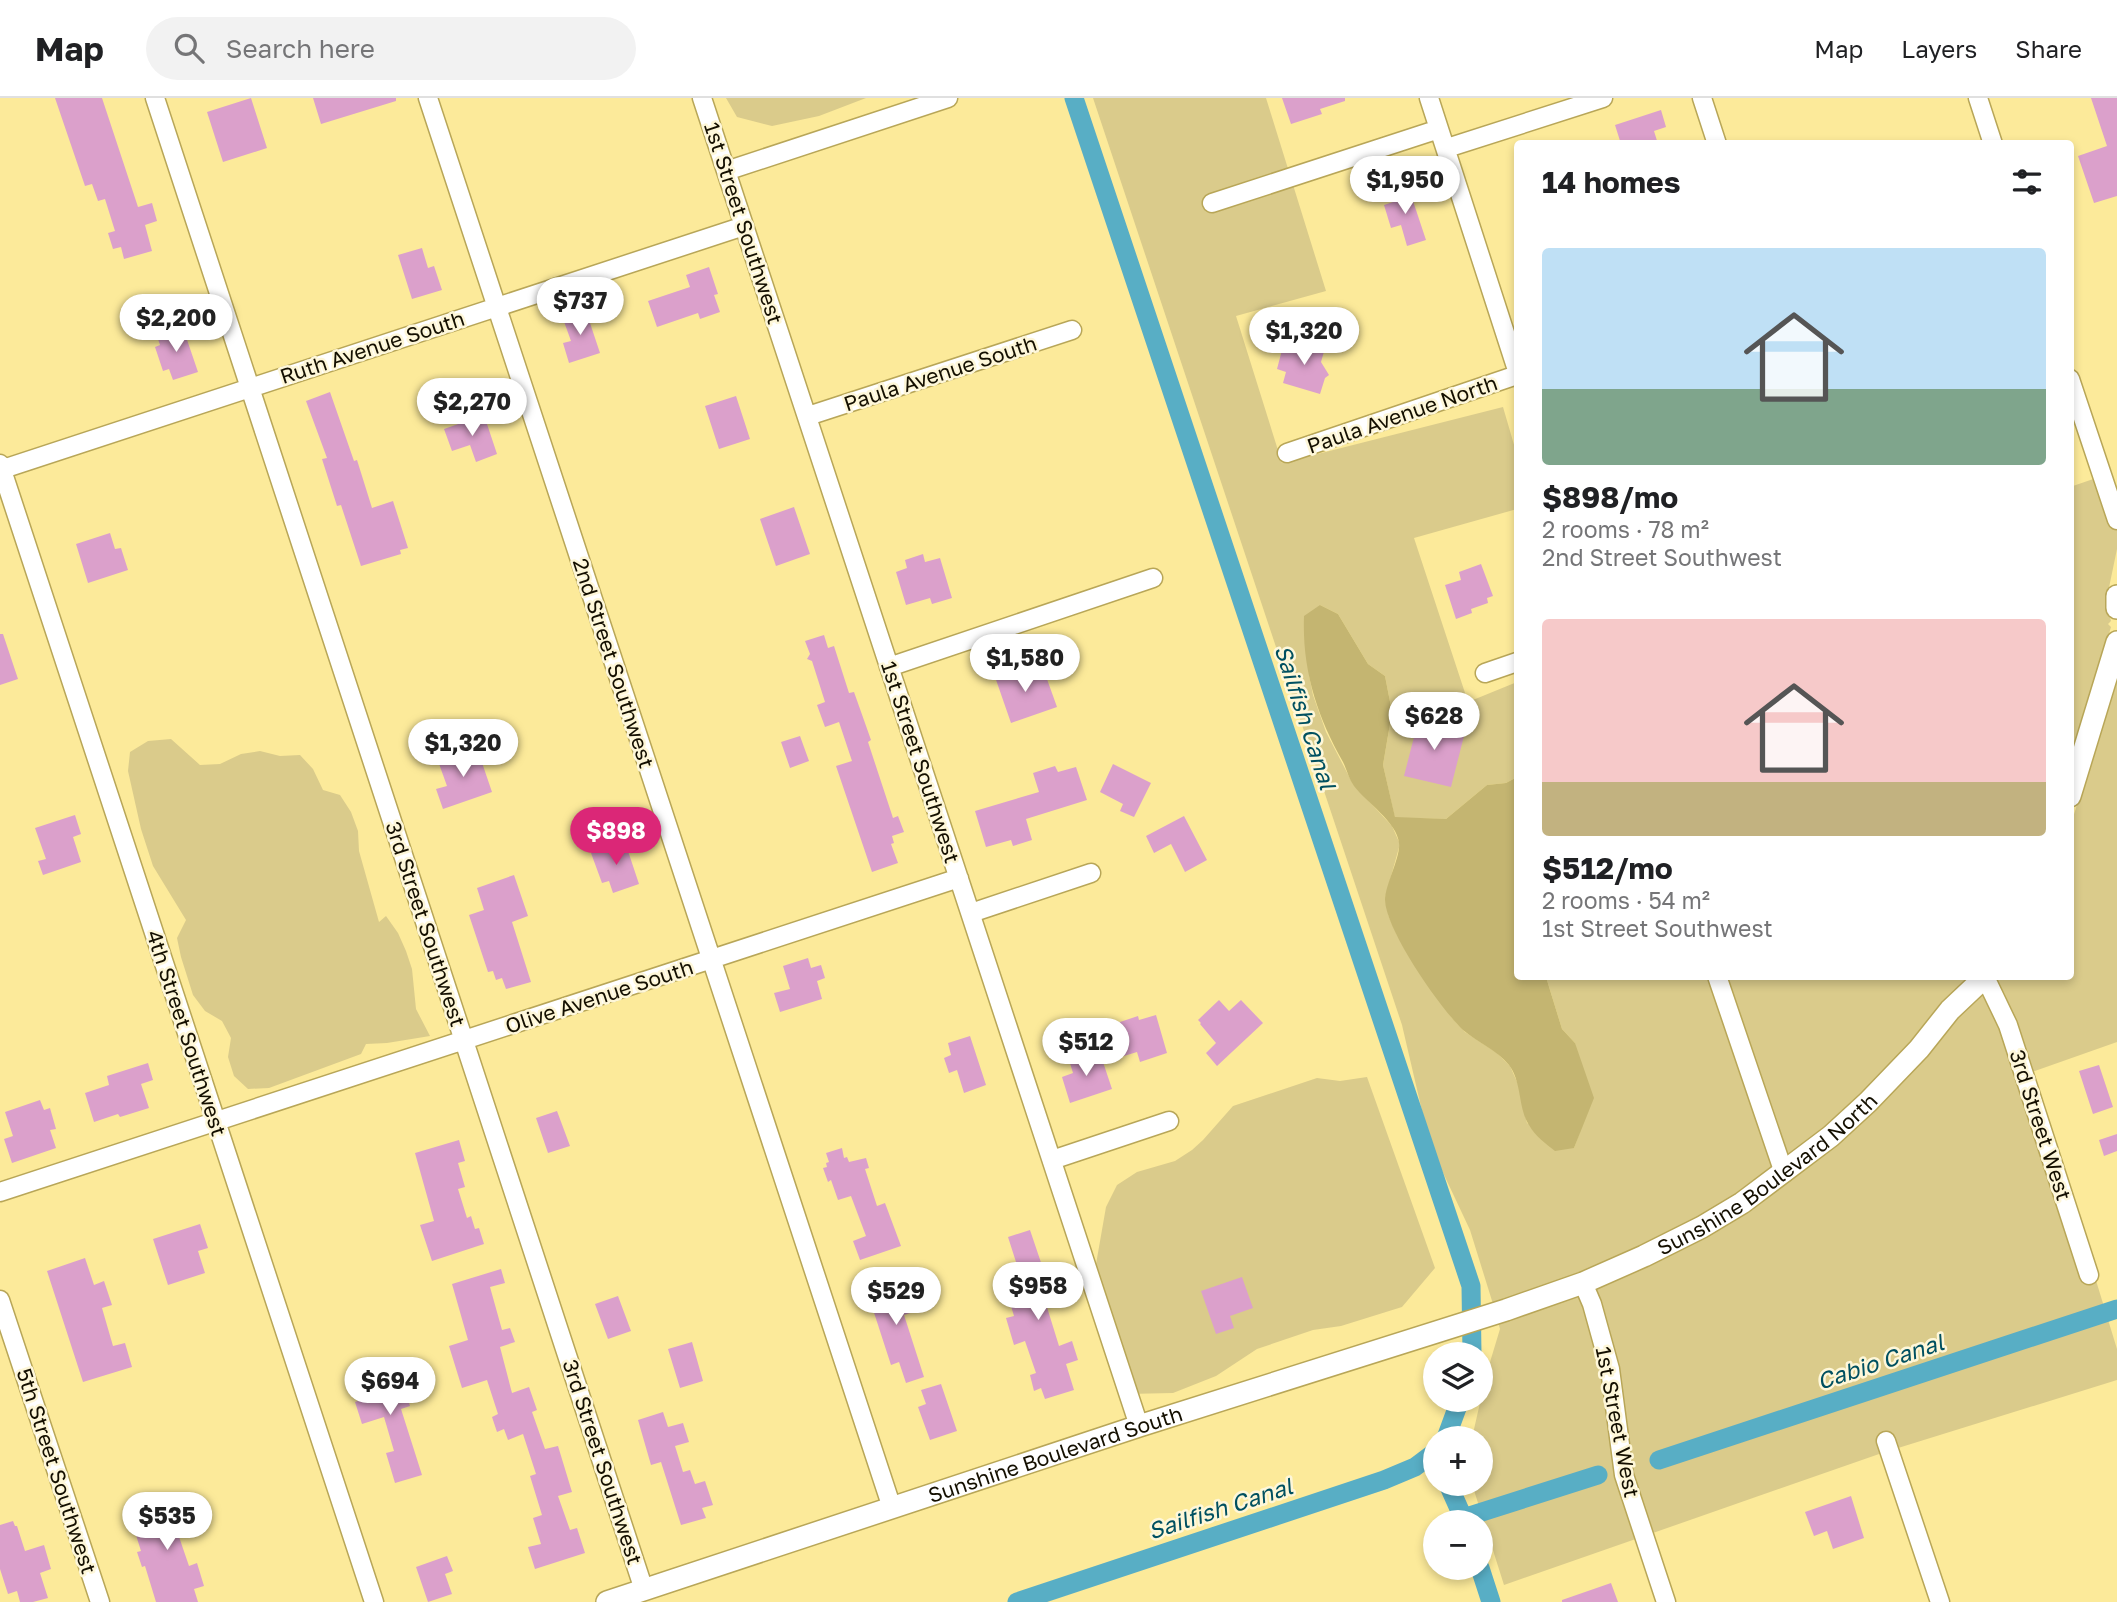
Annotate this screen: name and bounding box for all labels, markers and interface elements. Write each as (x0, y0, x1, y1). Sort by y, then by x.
search box (146, 17, 636, 80)
text: Map (35, 29, 104, 68)
icon: search (170, 29, 208, 67)
text: Search here (226, 33, 375, 64)
text: Map (1814, 34, 1863, 63)
text: Layers (1901, 34, 1977, 63)
text: Share (2015, 34, 2082, 63)
street label: 1st Street Southwest (699, 119, 789, 327)
pin: $1,950 (1348, 156, 1462, 216)
icon: filters (2008, 163, 2046, 201)
text: 14 homes (1542, 164, 1681, 200)
text: $1,950 (1366, 165, 1444, 193)
pin: $737 (539, 278, 621, 337)
text: $737 (553, 286, 607, 314)
pin: $2,200 (119, 294, 233, 354)
icon: home (1731, 294, 1857, 420)
text: $2,200 (136, 303, 216, 331)
street label: Ruth Avenue South (276, 305, 468, 389)
pin: $1,320 (1247, 308, 1361, 367)
text: $1,320 (1265, 316, 1343, 344)
street label: Paula Avenue South (840, 330, 1040, 416)
street label: Paula Avenue North (1303, 369, 1501, 459)
pin: $2,270 (415, 378, 529, 438)
text: $2,270 (433, 387, 511, 415)
text: $898/mo (1542, 479, 1678, 515)
text: 2 rooms · 78 m² (1542, 515, 1709, 543)
text: 2nd Street Southwest (1542, 543, 1782, 571)
street label: 2nd Street Southwest (568, 555, 660, 771)
pin: $1,580 (968, 634, 1082, 694)
water label: Sailfish Canal (1269, 641, 1343, 794)
text: $1,580 (986, 643, 1064, 671)
street label: 1st Street Southwest (876, 658, 966, 866)
icon: home (1731, 665, 1857, 791)
pin: $628 (1393, 692, 1475, 752)
text: $628 (1405, 701, 1463, 729)
pin: $1,320 (406, 720, 520, 779)
text: $1,320 (424, 728, 502, 756)
pin: $898 (575, 808, 657, 867)
text: $898 (586, 816, 646, 844)
street label: 3rd Street Southwest (381, 818, 471, 1030)
text: $512/mo (1542, 850, 1673, 886)
text: 2 rooms · 54 m² (1542, 886, 1710, 914)
text: 1st Street Southwest (1542, 914, 1773, 942)
street label: 4th Street Southwest (141, 927, 233, 1139)
street label: Olive Avenue South (502, 953, 696, 1039)
pin: $512 (1045, 1018, 1127, 1078)
text: $512 (1058, 1027, 1114, 1055)
street label: 3rd Street West (2004, 1046, 2078, 1204)
street label: Sunshine Boulevard North (1653, 1088, 1883, 1260)
pin: $958 (997, 1262, 1079, 1322)
pin: $529 (855, 1268, 937, 1327)
text: $958 (1009, 1271, 1067, 1299)
text: $529 (867, 1276, 925, 1304)
water label: Cabio Canal (1813, 1327, 1948, 1395)
map controls (1423, 1342, 1493, 1580)
button: layers (1423, 1342, 1493, 1412)
street label: 1st Street West (1591, 1344, 1645, 1500)
street label: 3rd Street Southwest (558, 1356, 648, 1568)
pin: $694 (349, 1358, 431, 1417)
street label: 5th Street Southwest (11, 1365, 103, 1577)
text: $694 (361, 1366, 420, 1394)
street label: Sunshine Boulevard South (925, 1400, 1186, 1508)
button: + (1423, 1426, 1493, 1496)
water label: Sailfish Canal (1144, 1471, 1297, 1545)
pin: $535 (126, 1492, 208, 1552)
text: $535 (138, 1501, 196, 1529)
button: − (1423, 1510, 1493, 1580)

